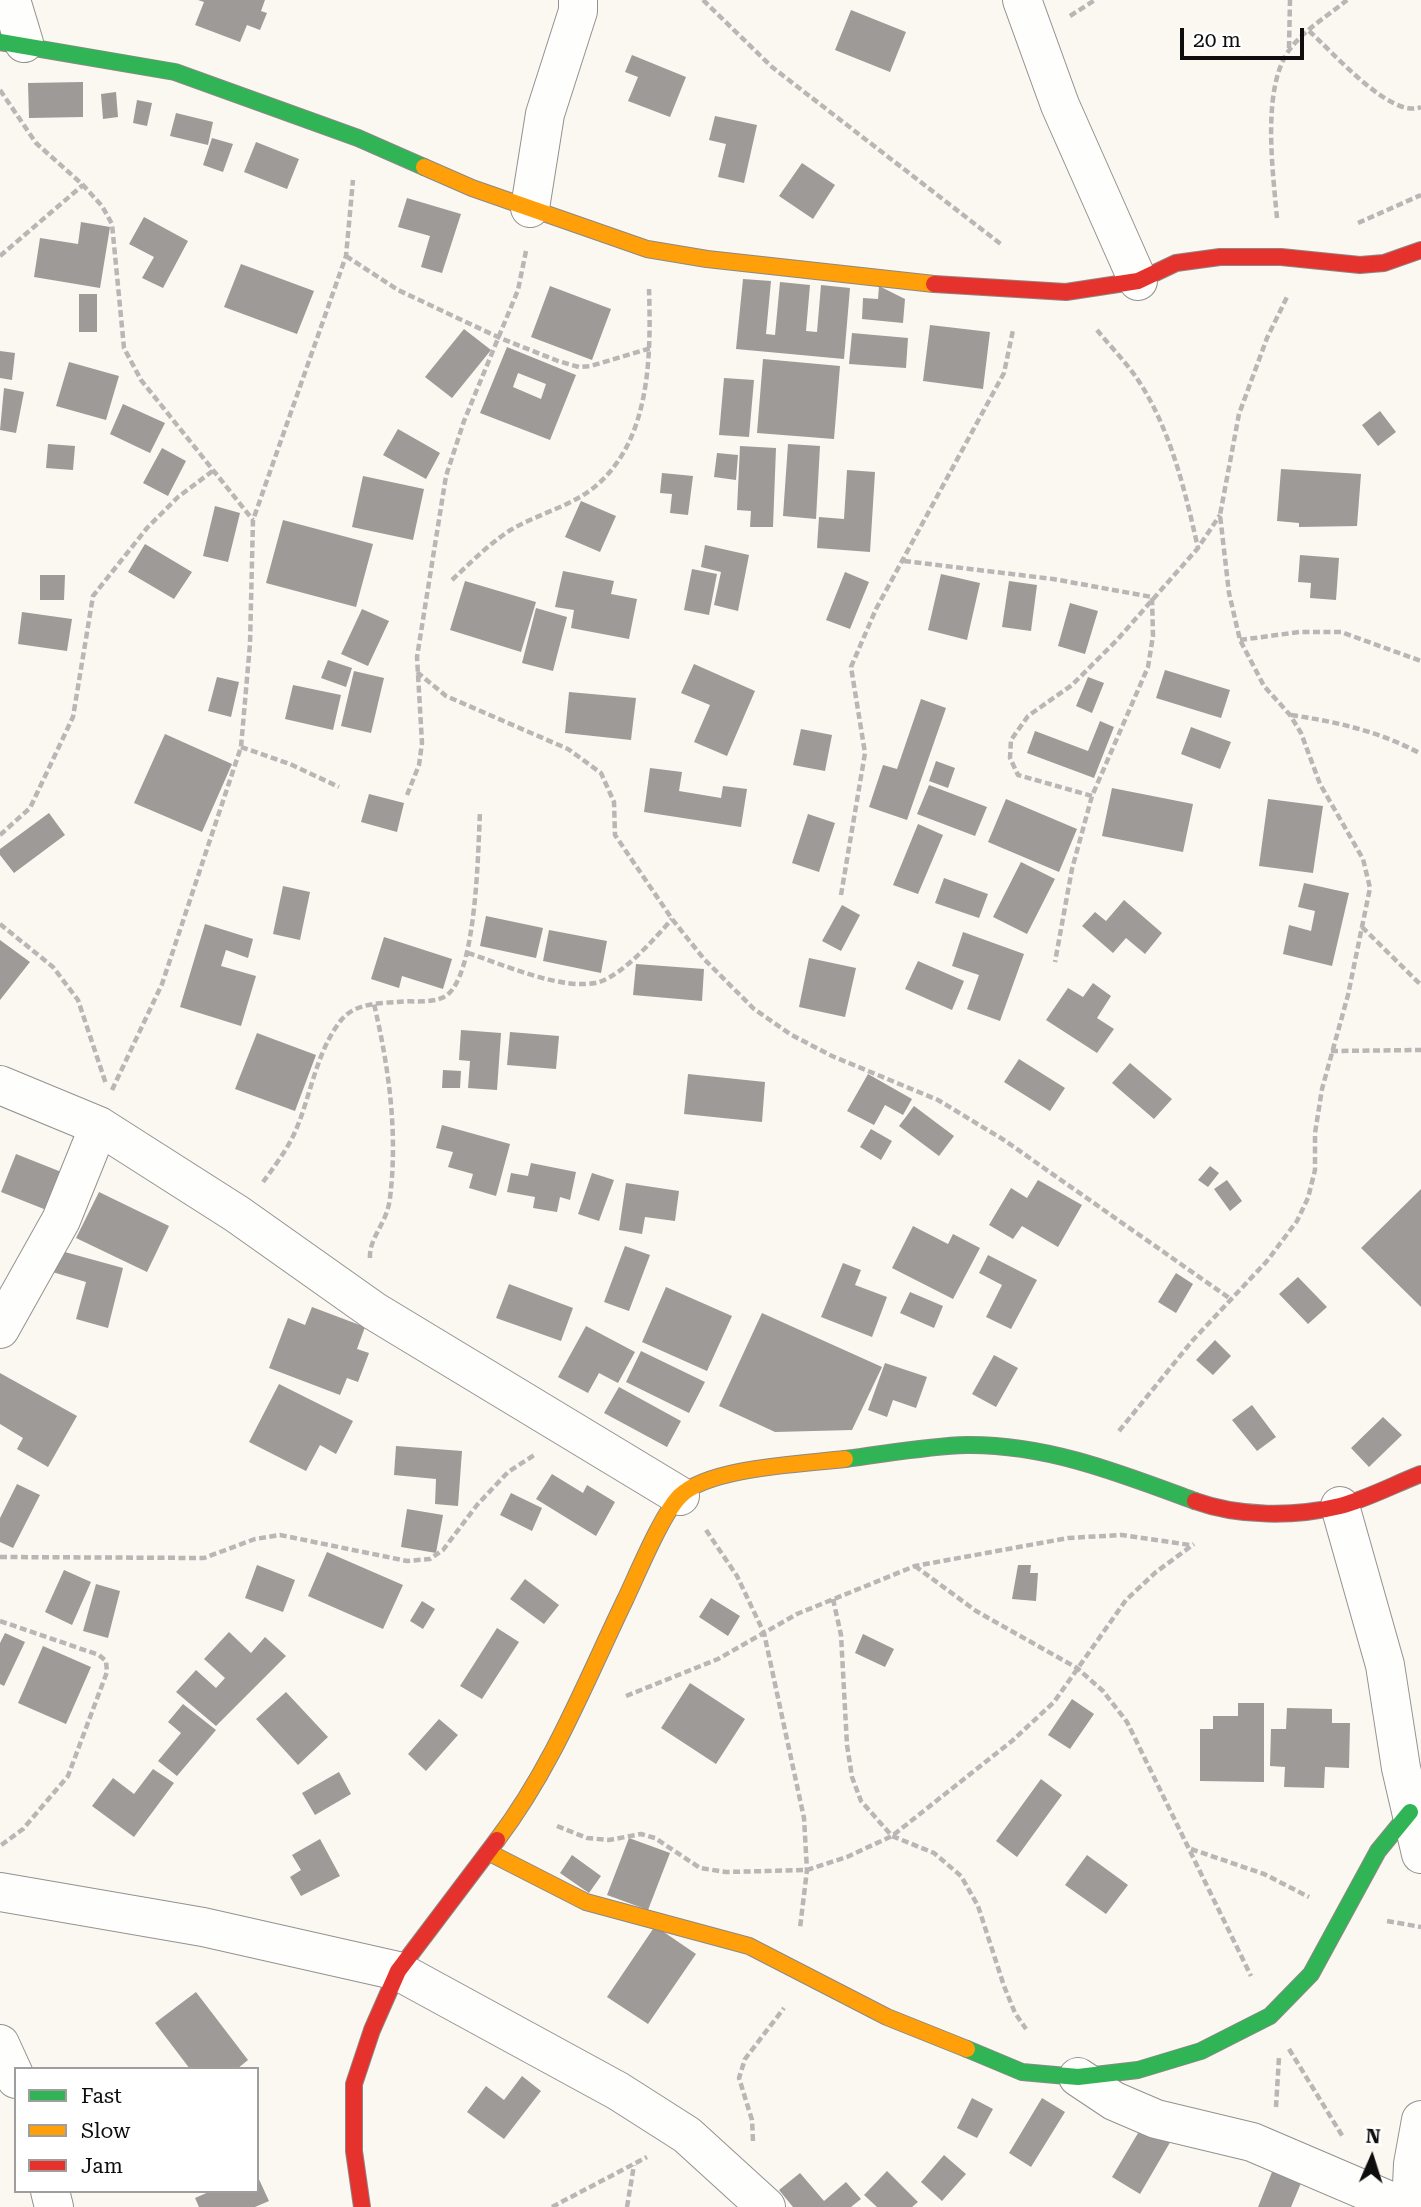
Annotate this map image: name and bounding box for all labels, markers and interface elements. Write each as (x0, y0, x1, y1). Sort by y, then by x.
scale bar (1183, 14, 1307, 58)
text: 20 m (1193, 28, 1241, 52)
legend (14, 2067, 259, 2193)
text: Fast (81, 2084, 122, 2108)
text: Slow (81, 2119, 130, 2143)
north arrow (1337, 2123, 1407, 2193)
text: N (1365, 2125, 1381, 2148)
text: Jam (81, 2154, 123, 2178)

